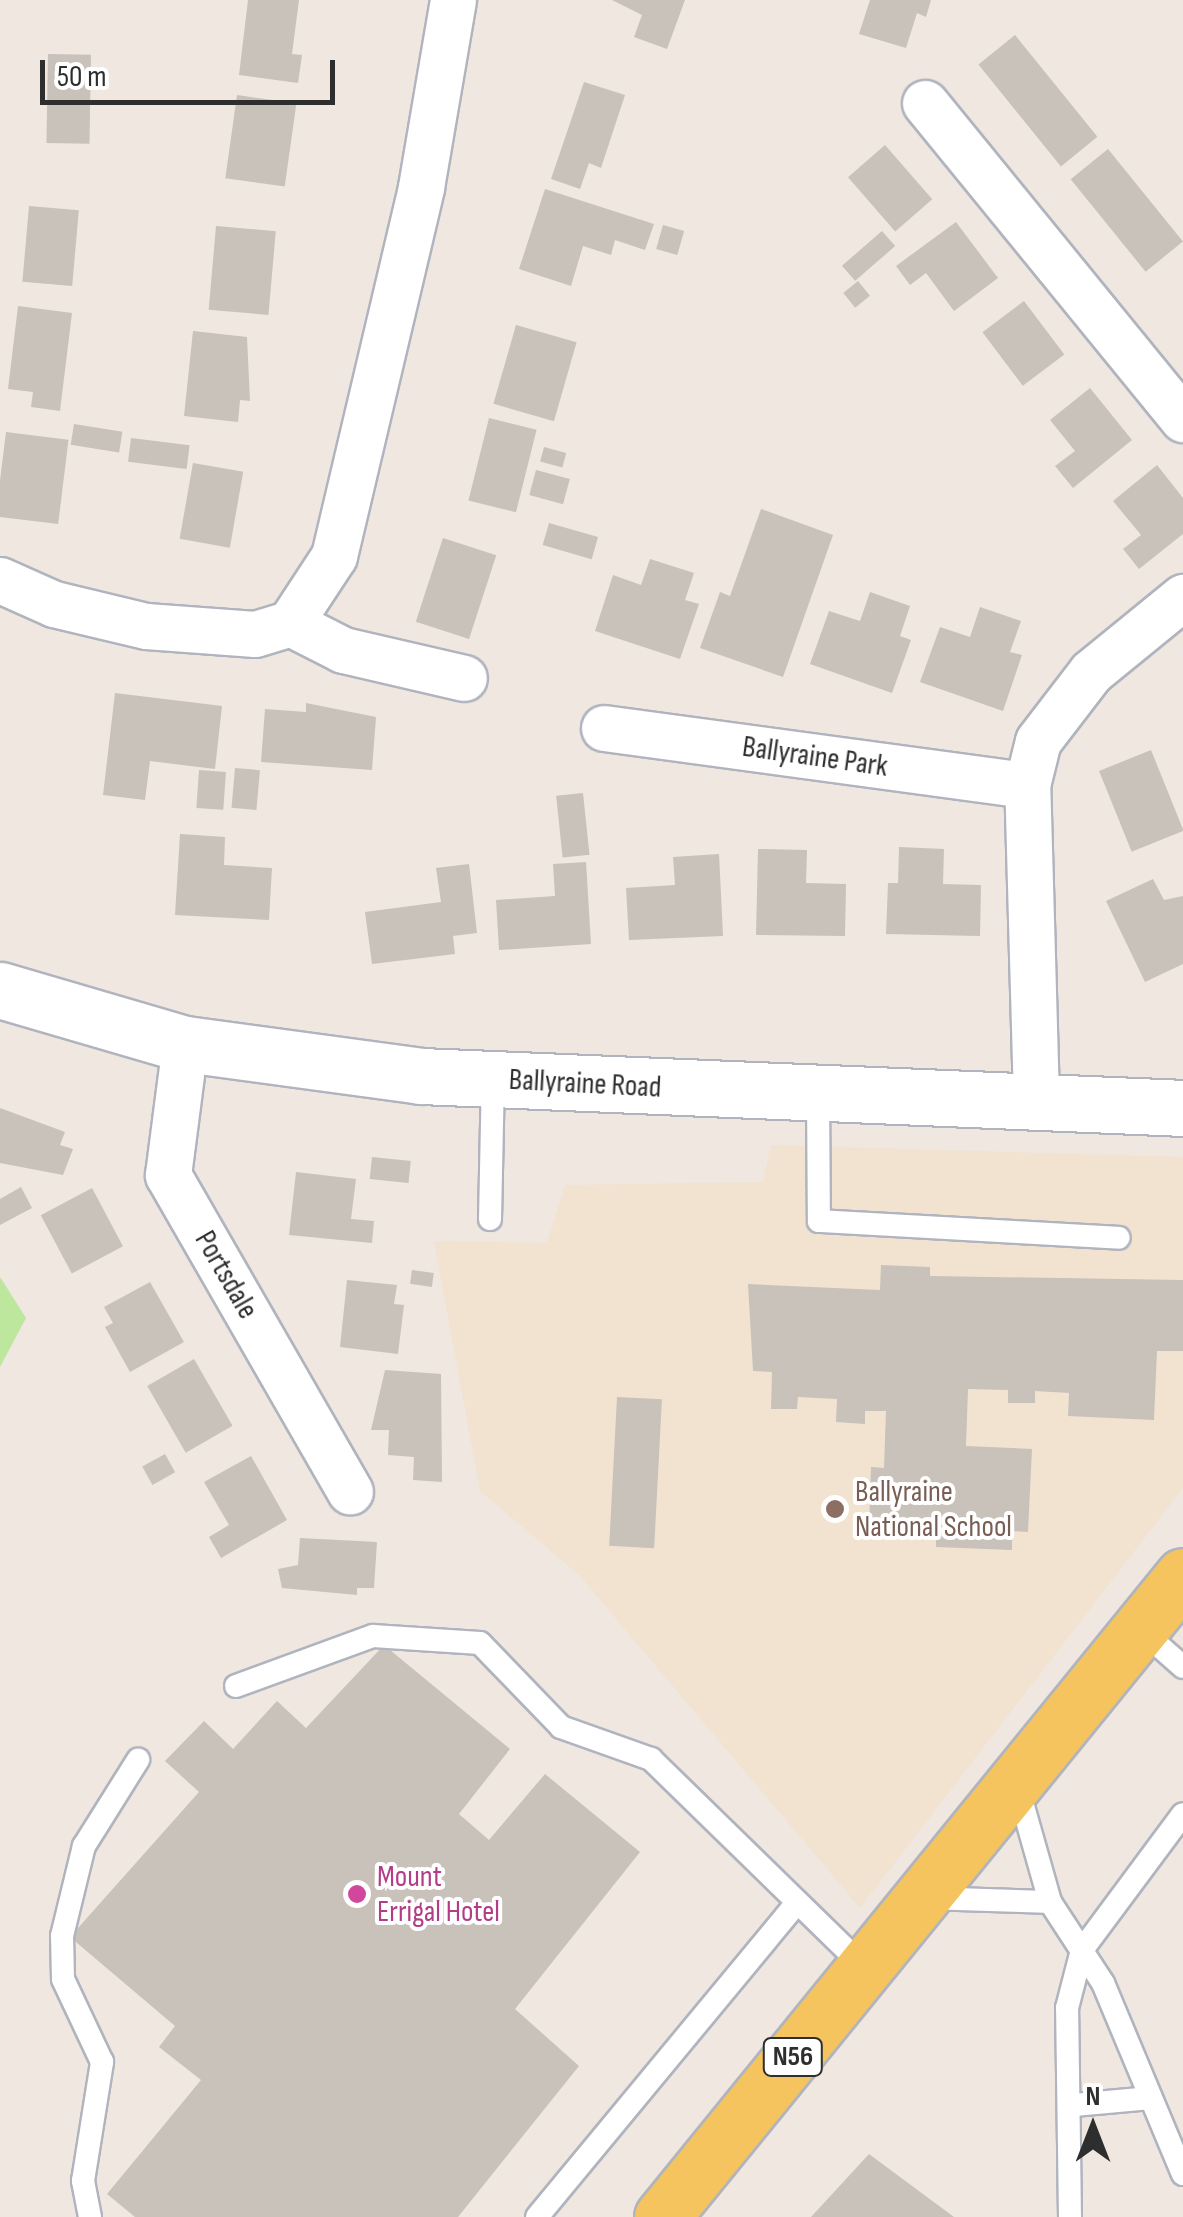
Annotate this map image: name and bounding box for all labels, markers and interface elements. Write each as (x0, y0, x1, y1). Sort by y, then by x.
scale bar (45, 40, 340, 102)
text: 50 m (57, 59, 106, 95)
street label: Ballyraine Park (740, 729, 890, 785)
street label: Ballyraine Road (508, 1062, 662, 1106)
street label: Portsdale (187, 1225, 265, 1325)
place label: Ballyraine National School (855, 1474, 1012, 1544)
marker: Ballyraine National School (824, 1498, 846, 1520)
place label: Mount Errigal Hotel (377, 1859, 500, 1930)
marker: Mount Errigal Hotel (346, 1883, 368, 1905)
road number: N56 (760, 2034, 826, 2080)
north arrow (1043, 2077, 1143, 2177)
text: N (1086, 2080, 1100, 2113)

